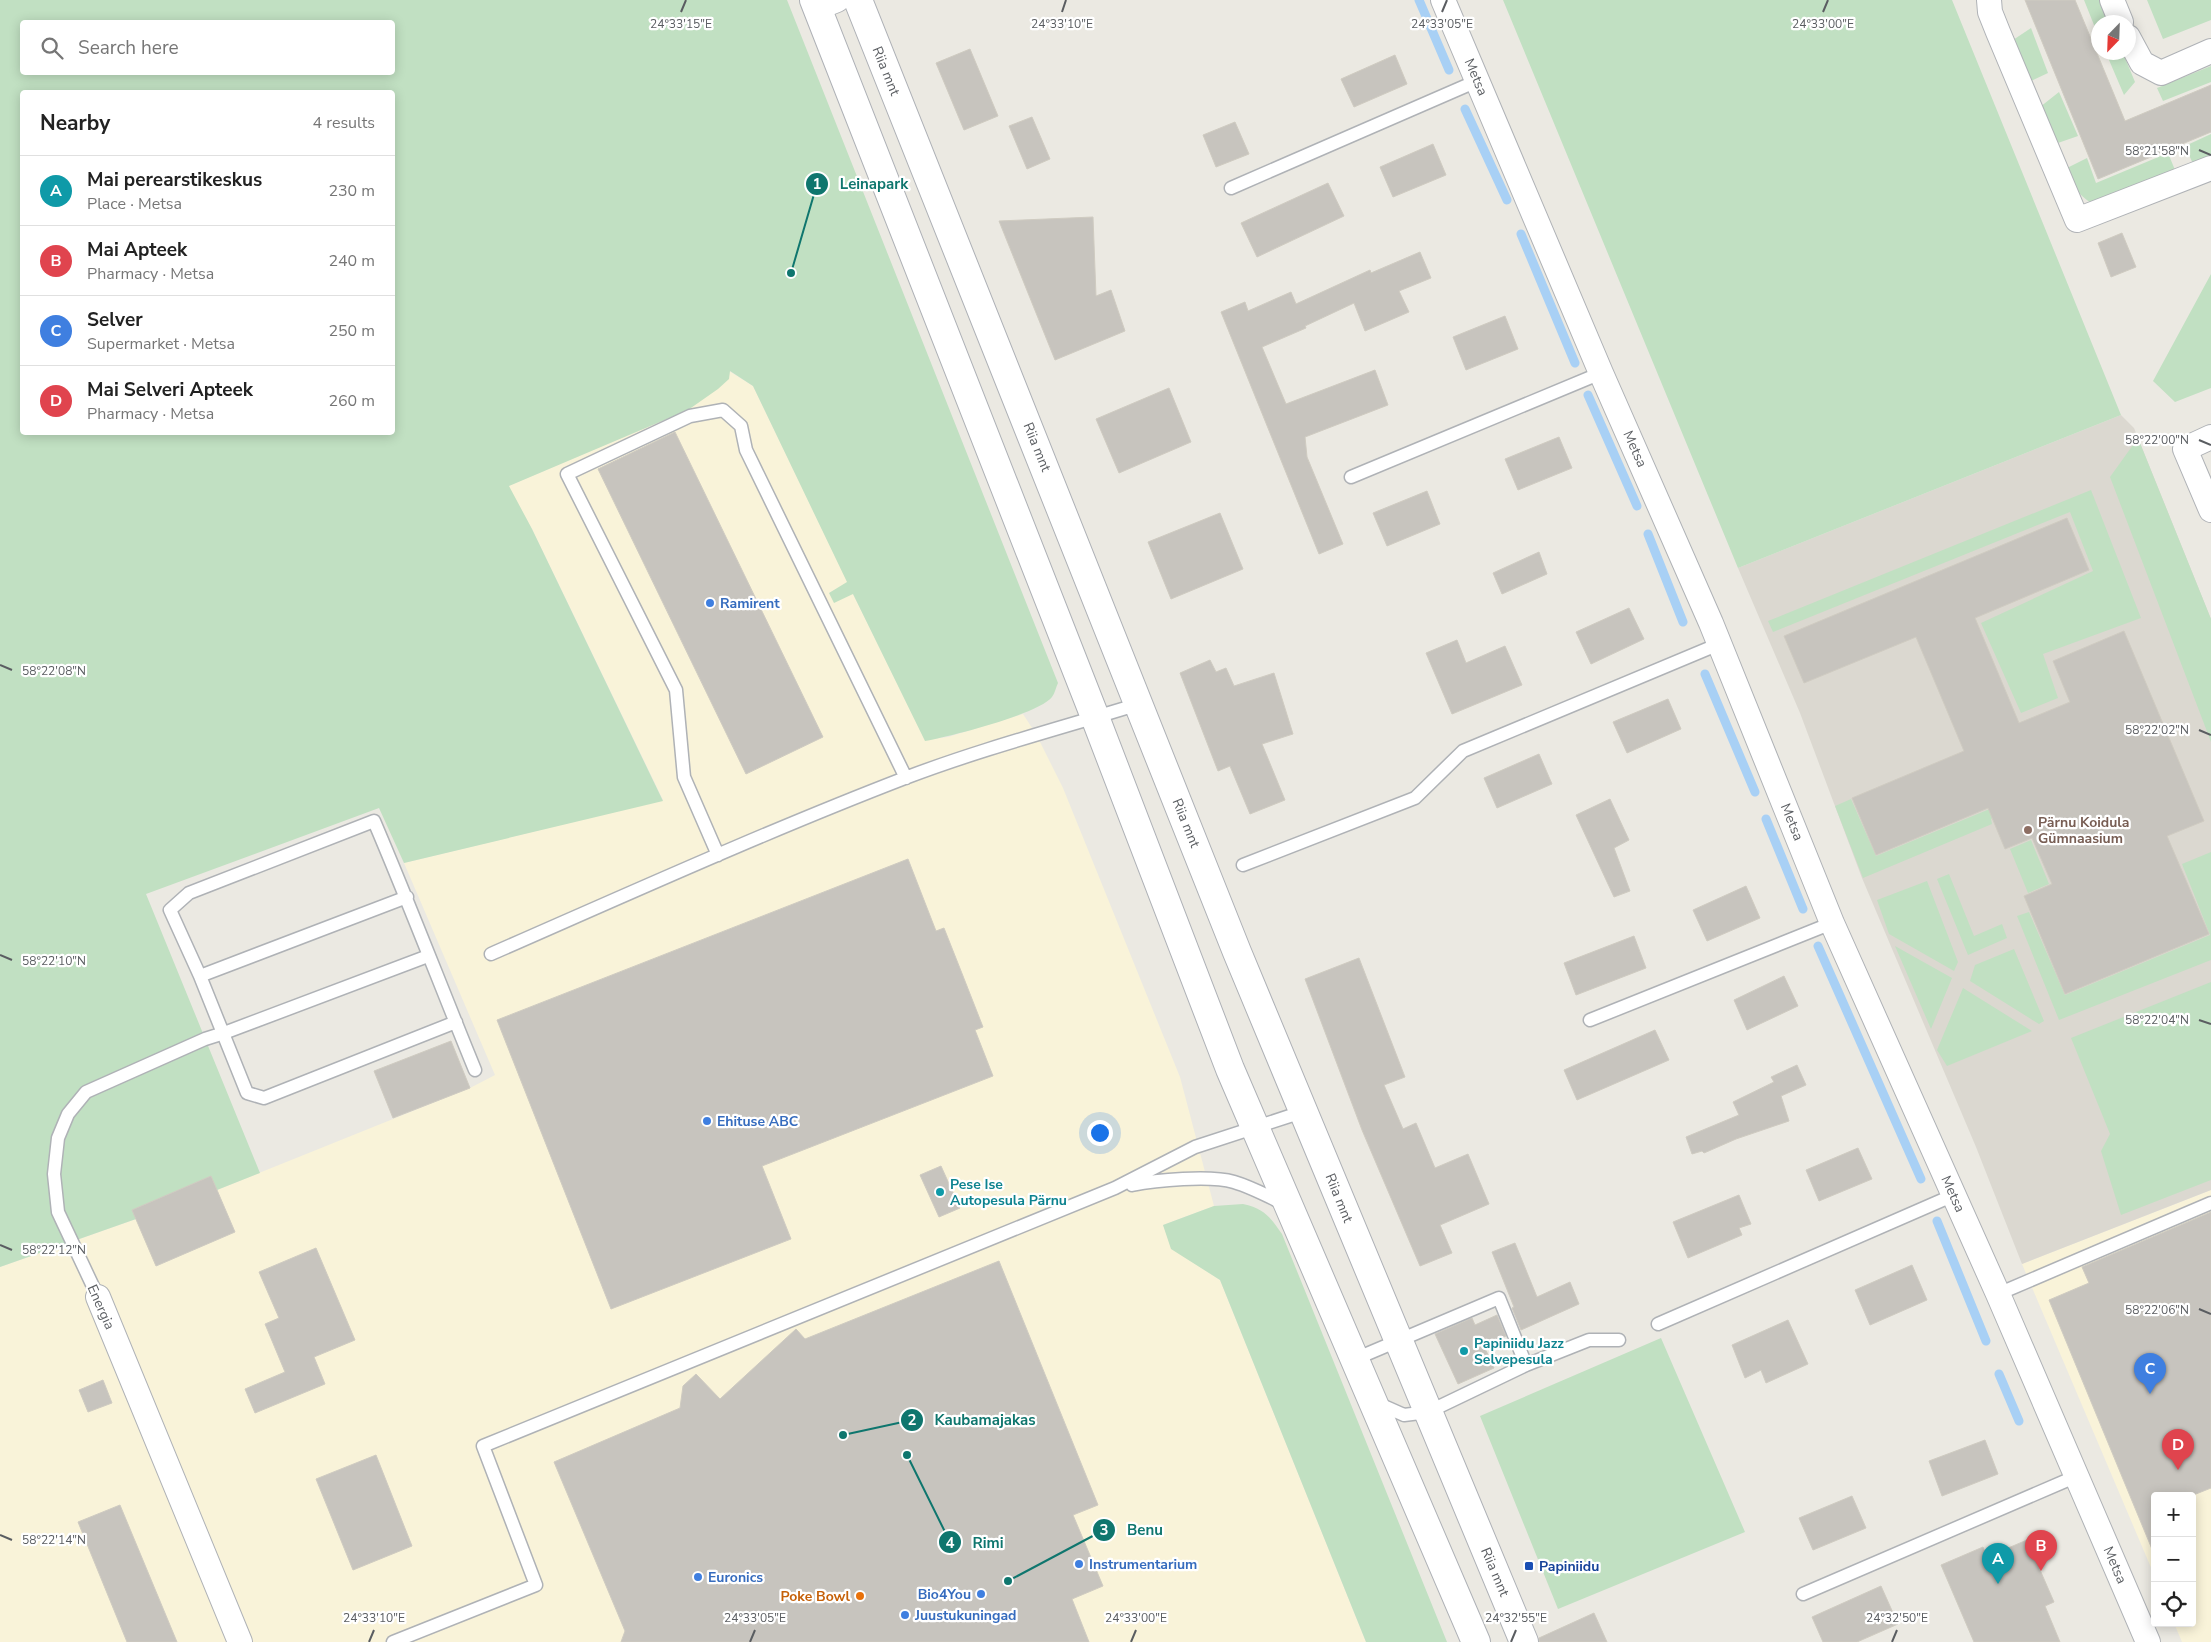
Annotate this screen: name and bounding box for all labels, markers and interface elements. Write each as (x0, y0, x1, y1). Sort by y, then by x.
north arrow (2091, 15, 2136, 60)
text: 24°33'15"E (650, 16, 712, 32)
text: 24°33'10"E (1031, 16, 1093, 32)
text: 24°33'05"E (1411, 16, 1473, 32)
text: 24°33'00"E (1792, 16, 1854, 32)
search box (20, 20, 395, 75)
icon: search (38, 34, 66, 62)
text: Search here (78, 35, 179, 61)
street label: Riia mnt (868, 43, 905, 99)
street label: Metsa (1460, 56, 1492, 98)
text: Nearby (40, 109, 110, 137)
text: 4 results (313, 112, 375, 134)
text: 58°21'58"N (2125, 143, 2189, 159)
text: Mai perearstikeskus (87, 167, 262, 193)
callout: Leinapark (805, 169, 918, 199)
text: 1 (812, 174, 822, 194)
text: Leinapark (840, 174, 909, 194)
text: A (50, 180, 62, 202)
text: 230 m (328, 180, 375, 202)
text: Place · Metsa (87, 193, 182, 215)
text: Mai Apteek (87, 237, 187, 263)
text: B (50, 250, 62, 272)
text: 240 m (328, 250, 375, 272)
text: Pharmacy · Metsa (87, 263, 214, 285)
text: Selver (87, 307, 143, 333)
text: C (51, 320, 61, 342)
text: 250 m (328, 320, 375, 342)
text: Supermarket · Metsa (87, 333, 235, 355)
text: Mai Selveri Apteek (87, 377, 253, 403)
text: D (50, 390, 62, 412)
text: 260 m (328, 390, 375, 412)
text: Pharmacy · Metsa (87, 403, 214, 425)
street label: Riia mnt (1019, 419, 1056, 475)
street label: Metsa (1618, 428, 1652, 470)
text: 58°22'00"N (2125, 432, 2189, 448)
place label: Ramirent (720, 594, 780, 613)
marker: Ramirent (704, 597, 716, 609)
text: 58°22'08"N (22, 663, 86, 679)
text: 58°22'02"N (2125, 722, 2189, 738)
street label: Riia mnt (1168, 795, 1205, 851)
street label: Metsa (1776, 801, 1808, 843)
place label: Pärnu Koidula Gümnaasium (2038, 813, 2129, 848)
marker: Pärnu Koidula Gümnaasium (2022, 824, 2034, 836)
text: 58°22'10"N (22, 953, 86, 969)
text: 58°22'04"N (2125, 1012, 2189, 1028)
place label: Ehituse ABC (717, 1112, 799, 1131)
marker: Ehituse ABC (701, 1115, 713, 1127)
your location (1087, 1120, 1113, 1146)
street label: Riia mnt (1321, 1170, 1358, 1226)
street label: Metsa (1936, 1173, 1970, 1215)
place label: Pese Ise Autopesula Pärnu (950, 1175, 1067, 1210)
marker: Pese Ise Autopesula Pärnu (934, 1186, 946, 1198)
text: 58°22'12"N (22, 1242, 86, 1258)
street label: Energia (83, 1282, 119, 1332)
text: 58°22'06"N (2125, 1302, 2189, 1318)
place label: Papiniidu Jazz Selvepesula (1474, 1334, 1564, 1369)
marker: Papiniidu Jazz Selvepesula (1458, 1345, 1470, 1357)
pin: C (2134, 1353, 2166, 1394)
callout: Kaubamajakas (899, 1405, 1045, 1435)
text: 2 (907, 1410, 917, 1430)
text: Kaubamajakas (935, 1410, 1036, 1430)
pin: D (2162, 1429, 2194, 1470)
map controls (2151, 1492, 2196, 1627)
button: + (2151, 1492, 2196, 1537)
callout: Benu (1092, 1515, 1173, 1545)
text: 3 (1099, 1520, 1109, 1540)
text: Benu (1127, 1520, 1163, 1540)
callout: Rimi (937, 1527, 1013, 1557)
pin: B (2025, 1530, 2057, 1571)
text: 58°22'14"N (22, 1532, 86, 1548)
text: 4 (945, 1533, 955, 1553)
text: Rimi (972, 1533, 1004, 1553)
button: − (2151, 1537, 2196, 1582)
pin: A (1982, 1543, 2014, 1584)
street label: Riia mnt (1476, 1544, 1514, 1600)
street label: Metsa (2099, 1544, 2131, 1586)
place label: Instrumentarium (1089, 1555, 1197, 1574)
place label: Papiniidu (1539, 1557, 1599, 1576)
marker: Instrumentarium (1073, 1558, 1085, 1570)
marker: Papiniidu (1523, 1560, 1535, 1572)
place label: Euronics (708, 1568, 763, 1587)
marker: Euronics (692, 1571, 704, 1583)
button: locate (2151, 1582, 2196, 1627)
place label: Bio4You (918, 1585, 971, 1604)
place label: Poke Bowl (780, 1587, 851, 1606)
marker: Bio4You (975, 1588, 987, 1600)
marker: Poke Bowl (854, 1590, 866, 1602)
place label: Juustukuningad (914, 1606, 1017, 1625)
marker: Juustukuningad (899, 1609, 911, 1621)
text: 24°33'10"E (343, 1610, 405, 1626)
text: 24°33'05"E (724, 1610, 786, 1626)
text: 24°33'00"E (1105, 1610, 1167, 1626)
text: 24°32'55"E (1485, 1610, 1547, 1626)
text: 24°32'50"E (1866, 1610, 1928, 1626)

